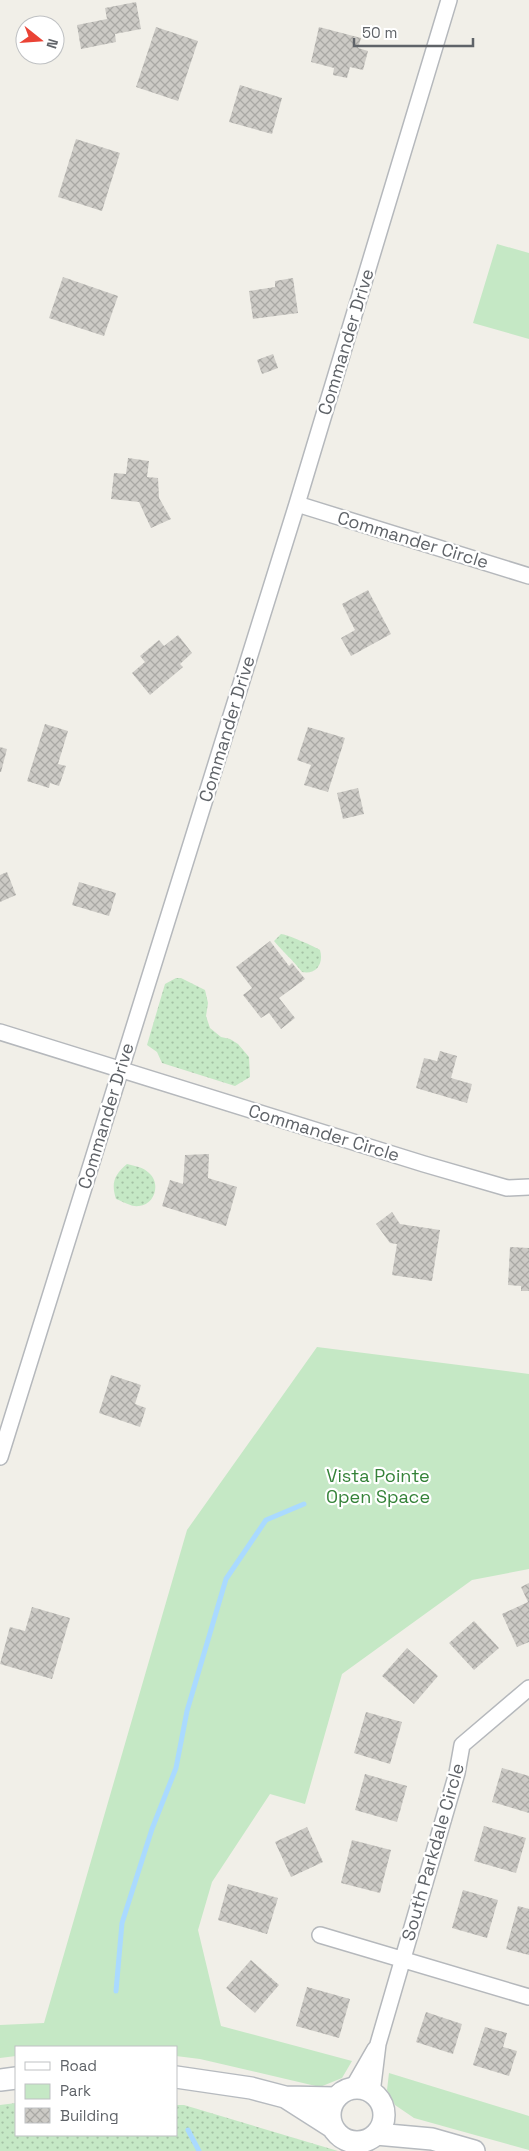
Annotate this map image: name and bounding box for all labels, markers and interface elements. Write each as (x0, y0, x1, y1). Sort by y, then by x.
north arrow (15, 15, 65, 65)
scale bar (354, 15, 473, 47)
text: 50 m (362, 23, 397, 42)
text: N (42, 37, 62, 51)
street label: Commander Drive (312, 266, 379, 418)
street label: Commander Circle (335, 506, 492, 573)
street label: Commander Drive (193, 653, 260, 805)
street label: Commander Drive (72, 1040, 139, 1192)
street label: Commander Circle (246, 1099, 403, 1166)
park label: Vista Pointe Open Space (326, 1464, 430, 1508)
street label: South Parkdale Circle (396, 1760, 469, 1943)
legend (15, 2046, 178, 2136)
text: Road (60, 2056, 97, 2075)
text: Park (60, 2081, 91, 2100)
text: Building (60, 2106, 119, 2125)

